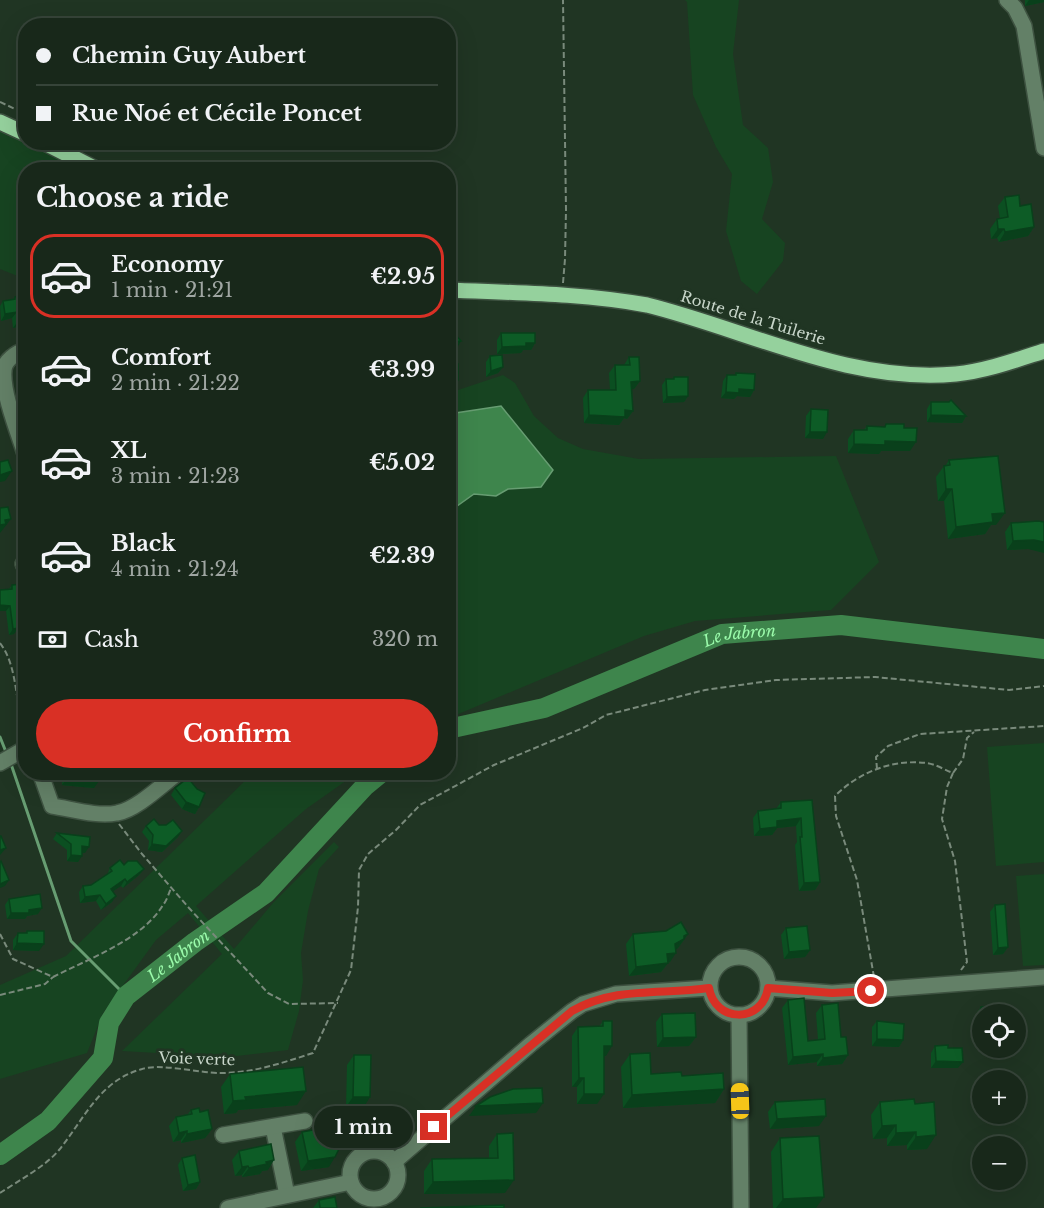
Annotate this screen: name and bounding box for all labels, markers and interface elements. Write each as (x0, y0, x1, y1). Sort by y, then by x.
text: Chemin Guy Aubert (72, 42, 306, 69)
text: Rue Noé et Cécile Poncet (72, 100, 362, 127)
text: Choose a ride (36, 181, 229, 214)
icon: car (39, 249, 93, 303)
text: Economy (111, 251, 223, 278)
text: €2.95 (370, 263, 435, 290)
text: 1 min · 21:21 (111, 278, 233, 302)
street label: Route de la Tuilerie (678, 286, 828, 349)
icon: car (39, 342, 93, 396)
text: Comfort (111, 344, 211, 371)
text: €3.99 (369, 356, 435, 383)
text: 2 min · 21:22 (111, 371, 240, 395)
icon: car (39, 435, 93, 489)
text: XL (111, 437, 146, 464)
text: €5.02 (369, 449, 435, 476)
text: 3 min · 21:23 (111, 464, 240, 488)
icon: car (39, 528, 93, 582)
text: Black (111, 530, 176, 557)
text: €2.39 (369, 542, 435, 569)
text: 4 min · 21:24 (111, 557, 239, 581)
water label: Le Jabron (699, 620, 776, 651)
icon: cash (36, 623, 69, 656)
text: Cash (84, 626, 139, 653)
text: 320 m (372, 627, 438, 651)
button: Confirm (36, 699, 438, 768)
water label: Le Jabron (142, 925, 213, 986)
route start (857, 977, 884, 1004)
map controls (972, 1004, 1026, 1190)
button: locate (972, 1004, 1026, 1058)
street label: Voie verte (157, 1048, 236, 1069)
button: + (972, 1070, 1026, 1124)
car (730, 1083, 750, 1119)
callout: 1 min (314, 1106, 413, 1148)
route end (420, 1113, 447, 1140)
text: 1 min (335, 1115, 392, 1139)
button: − (972, 1136, 1026, 1190)

